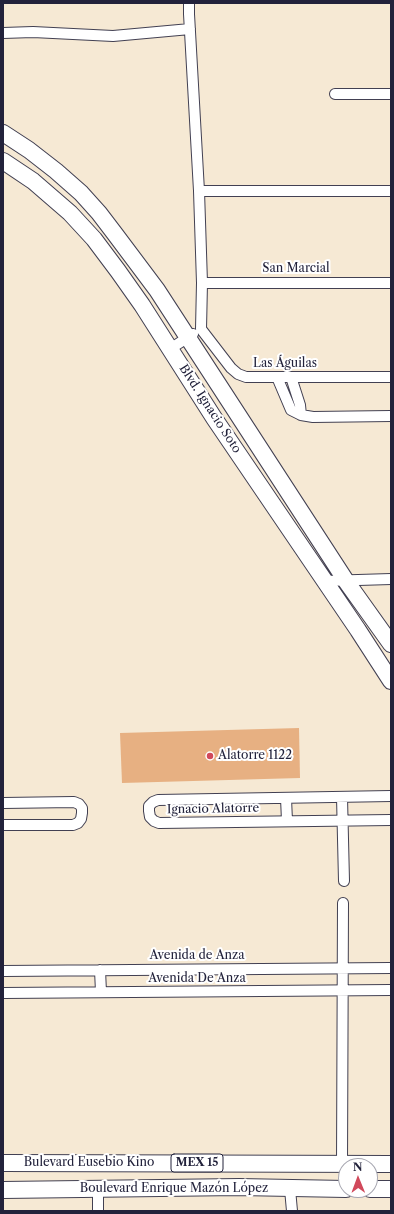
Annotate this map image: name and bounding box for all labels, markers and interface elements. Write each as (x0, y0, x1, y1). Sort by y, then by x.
street label: San Marcial (262, 262, 330, 276)
street label: Las Águilas (253, 357, 317, 371)
street label: Blvd. Ignacio Soto (176, 362, 244, 456)
place label: Alatorre 1122 (218, 749, 292, 763)
marker: Alatorre 1122 (205, 751, 215, 761)
street label: Ignacio Alatorre (167, 801, 259, 817)
street label: Avenida de Anza (149, 949, 245, 963)
street label: Avenida De Anza (148, 972, 246, 986)
road number: MEX 15 (171, 1154, 223, 1172)
street label: Bulevard Eusebio Kino (24, 1156, 154, 1170)
north arrow (338, 1158, 378, 1198)
text: N (353, 1160, 363, 1174)
street label: Boulevard Enrique Mazón López (80, 1182, 268, 1196)

